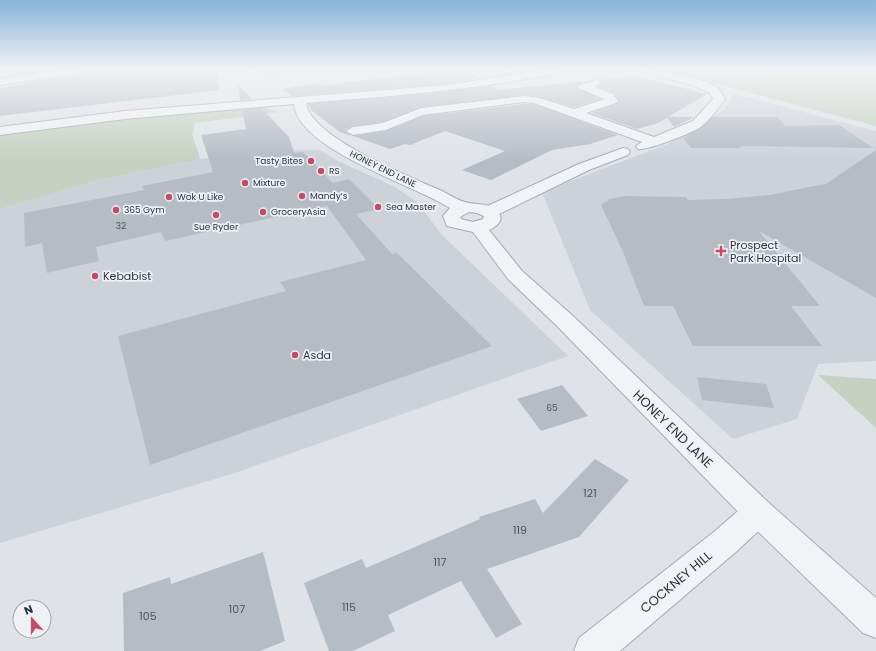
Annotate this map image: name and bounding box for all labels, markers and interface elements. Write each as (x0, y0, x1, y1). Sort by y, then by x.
street label: HONEY END LANE (348, 148, 419, 190)
place label: Tasty Bites (255, 155, 303, 167)
marker: Tasty Bites (306, 156, 316, 166)
place label: RS (329, 165, 340, 177)
marker: RS (316, 166, 326, 176)
place label: Mixture (253, 177, 286, 189)
marker: Mixture (240, 178, 250, 188)
place label: Mandy’s (310, 190, 348, 202)
place label: Wok U Like (177, 191, 224, 203)
marker: Mandy’s (297, 191, 307, 201)
marker: Wok U Like (164, 192, 174, 202)
place label: Sea Master (386, 201, 437, 213)
marker: Sea Master (373, 202, 383, 212)
place label: 365 Gym (124, 204, 164, 216)
marker: 365 Gym (111, 205, 121, 215)
place label: GroceryAsia (271, 206, 326, 218)
marker: GroceryAsia (258, 207, 268, 217)
marker: Sue Ryder (211, 210, 221, 220)
house number: 32 (116, 220, 126, 232)
place label: Sue Ryder (194, 221, 239, 233)
place label: Prospect Park Hospital (730, 237, 801, 266)
marker: Prospect Park Hospital (715, 245, 727, 257)
place label: Kebabist (103, 268, 151, 284)
marker: Kebabist (90, 271, 100, 281)
place label: Asda (303, 347, 331, 363)
marker: Asda (290, 350, 300, 360)
street label: HONEY END LANE (629, 386, 717, 472)
house number: 65 (546, 402, 558, 414)
house number: 121 (583, 485, 597, 501)
house number: 119 (513, 522, 527, 538)
street label: COCKNEY HILL (636, 546, 716, 618)
house number: 117 (433, 554, 447, 570)
north arrow (12, 599, 52, 639)
house number: 115 (342, 599, 356, 615)
text: N (22, 601, 35, 619)
house number: 107 (229, 601, 245, 617)
house number: 105 (139, 608, 157, 624)

